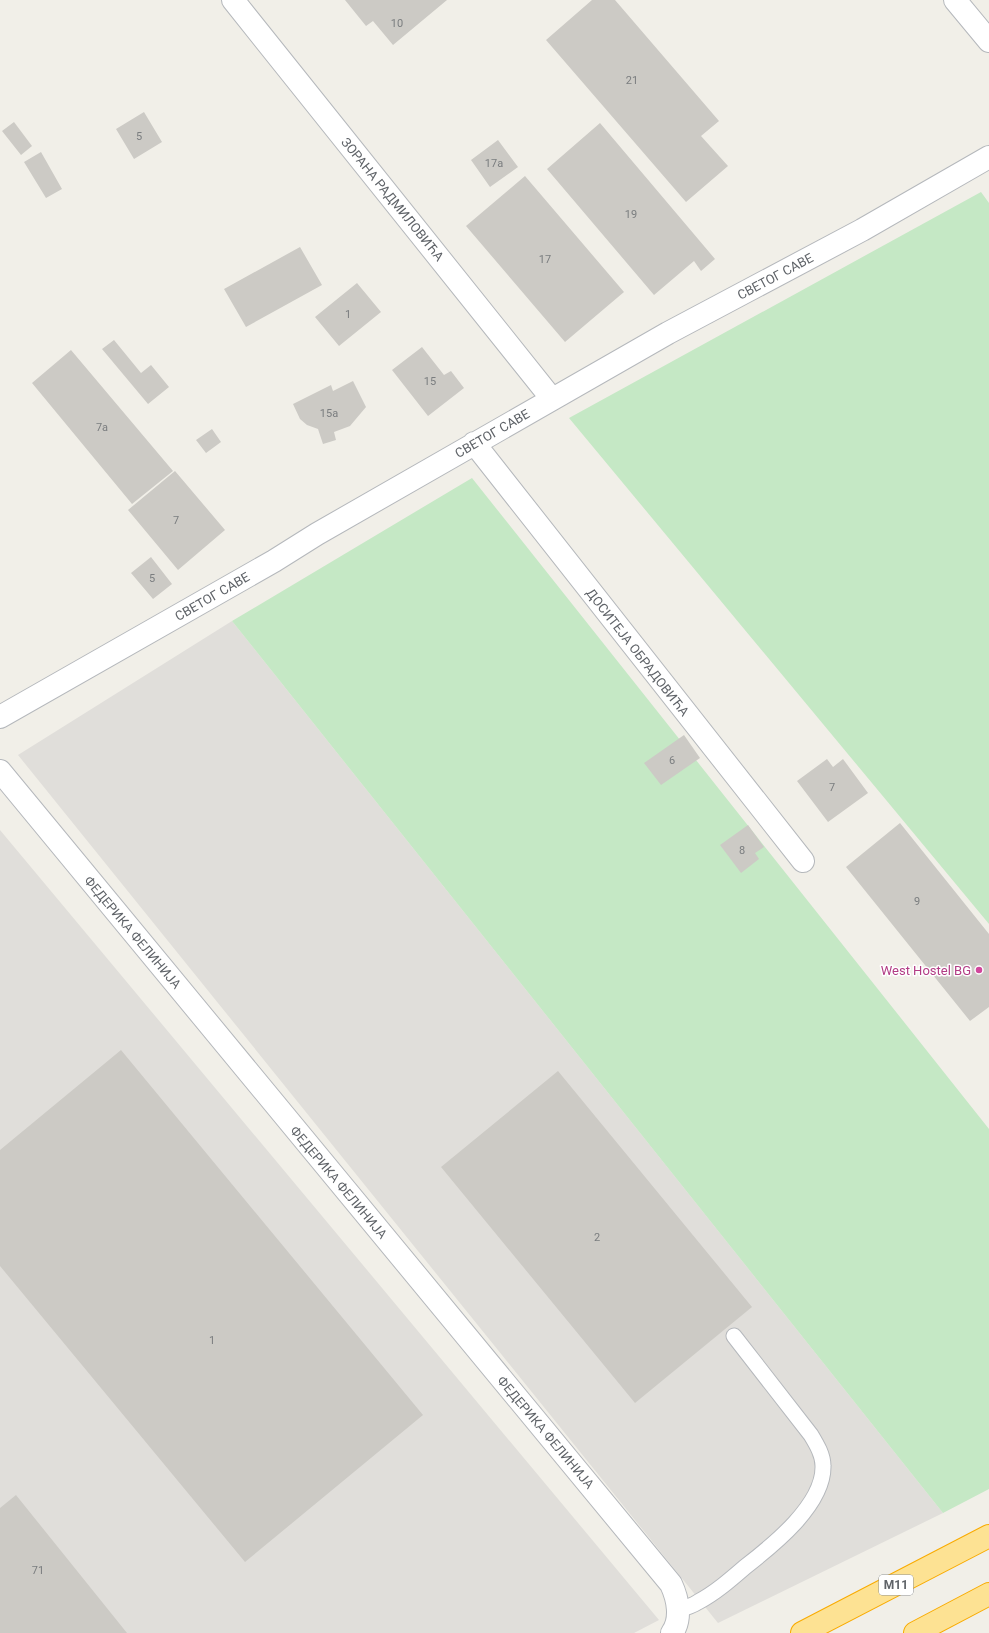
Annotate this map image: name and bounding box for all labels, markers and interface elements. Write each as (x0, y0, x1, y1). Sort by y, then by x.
house number: 10 (391, 17, 403, 30)
house number: 21 (626, 74, 638, 87)
house number: 5 (136, 130, 142, 143)
street label: ЗОРАНА РАДМИЛОВИЋА (338, 135, 447, 264)
house number: 17a (485, 157, 503, 170)
house number: 19 (625, 208, 637, 221)
street label: СВЕТОГ САВЕ (735, 250, 816, 303)
house number: 17 (539, 253, 551, 266)
house number: 1 (345, 308, 351, 321)
house number: 15 (424, 375, 436, 388)
street label: СВЕТОГ САВЕ (452, 406, 532, 461)
house number: 15a (320, 407, 338, 420)
house number: 7a (96, 421, 108, 434)
house number: 7 (173, 514, 179, 527)
street label: СВЕТОГ САВЕ (172, 569, 252, 624)
house number: 5 (149, 572, 155, 585)
street label: ДОСИТЕЈА ОБРАДОВИЋА (583, 585, 692, 720)
house number: 6 (669, 754, 675, 767)
house number: 7 (829, 781, 835, 794)
house number: 8 (739, 844, 745, 857)
street label: ФЕДЕРИКА ФЕЛИНИЈА (81, 873, 184, 992)
house number: 9 (914, 895, 920, 908)
place label: West Hostel BG (881, 963, 971, 978)
marker: West Hostel BG (974, 965, 984, 975)
street label: ФЕДЕРИКА ФЕЛИНИЈА (287, 1123, 390, 1242)
house number: 2 (594, 1231, 600, 1244)
house number: 1 (209, 1334, 215, 1347)
street label: ФЕДЕРИКА ФЕЛИНИЈА (494, 1373, 597, 1492)
house number: 71 (32, 1564, 44, 1577)
road number: M11 (879, 1575, 913, 1595)

